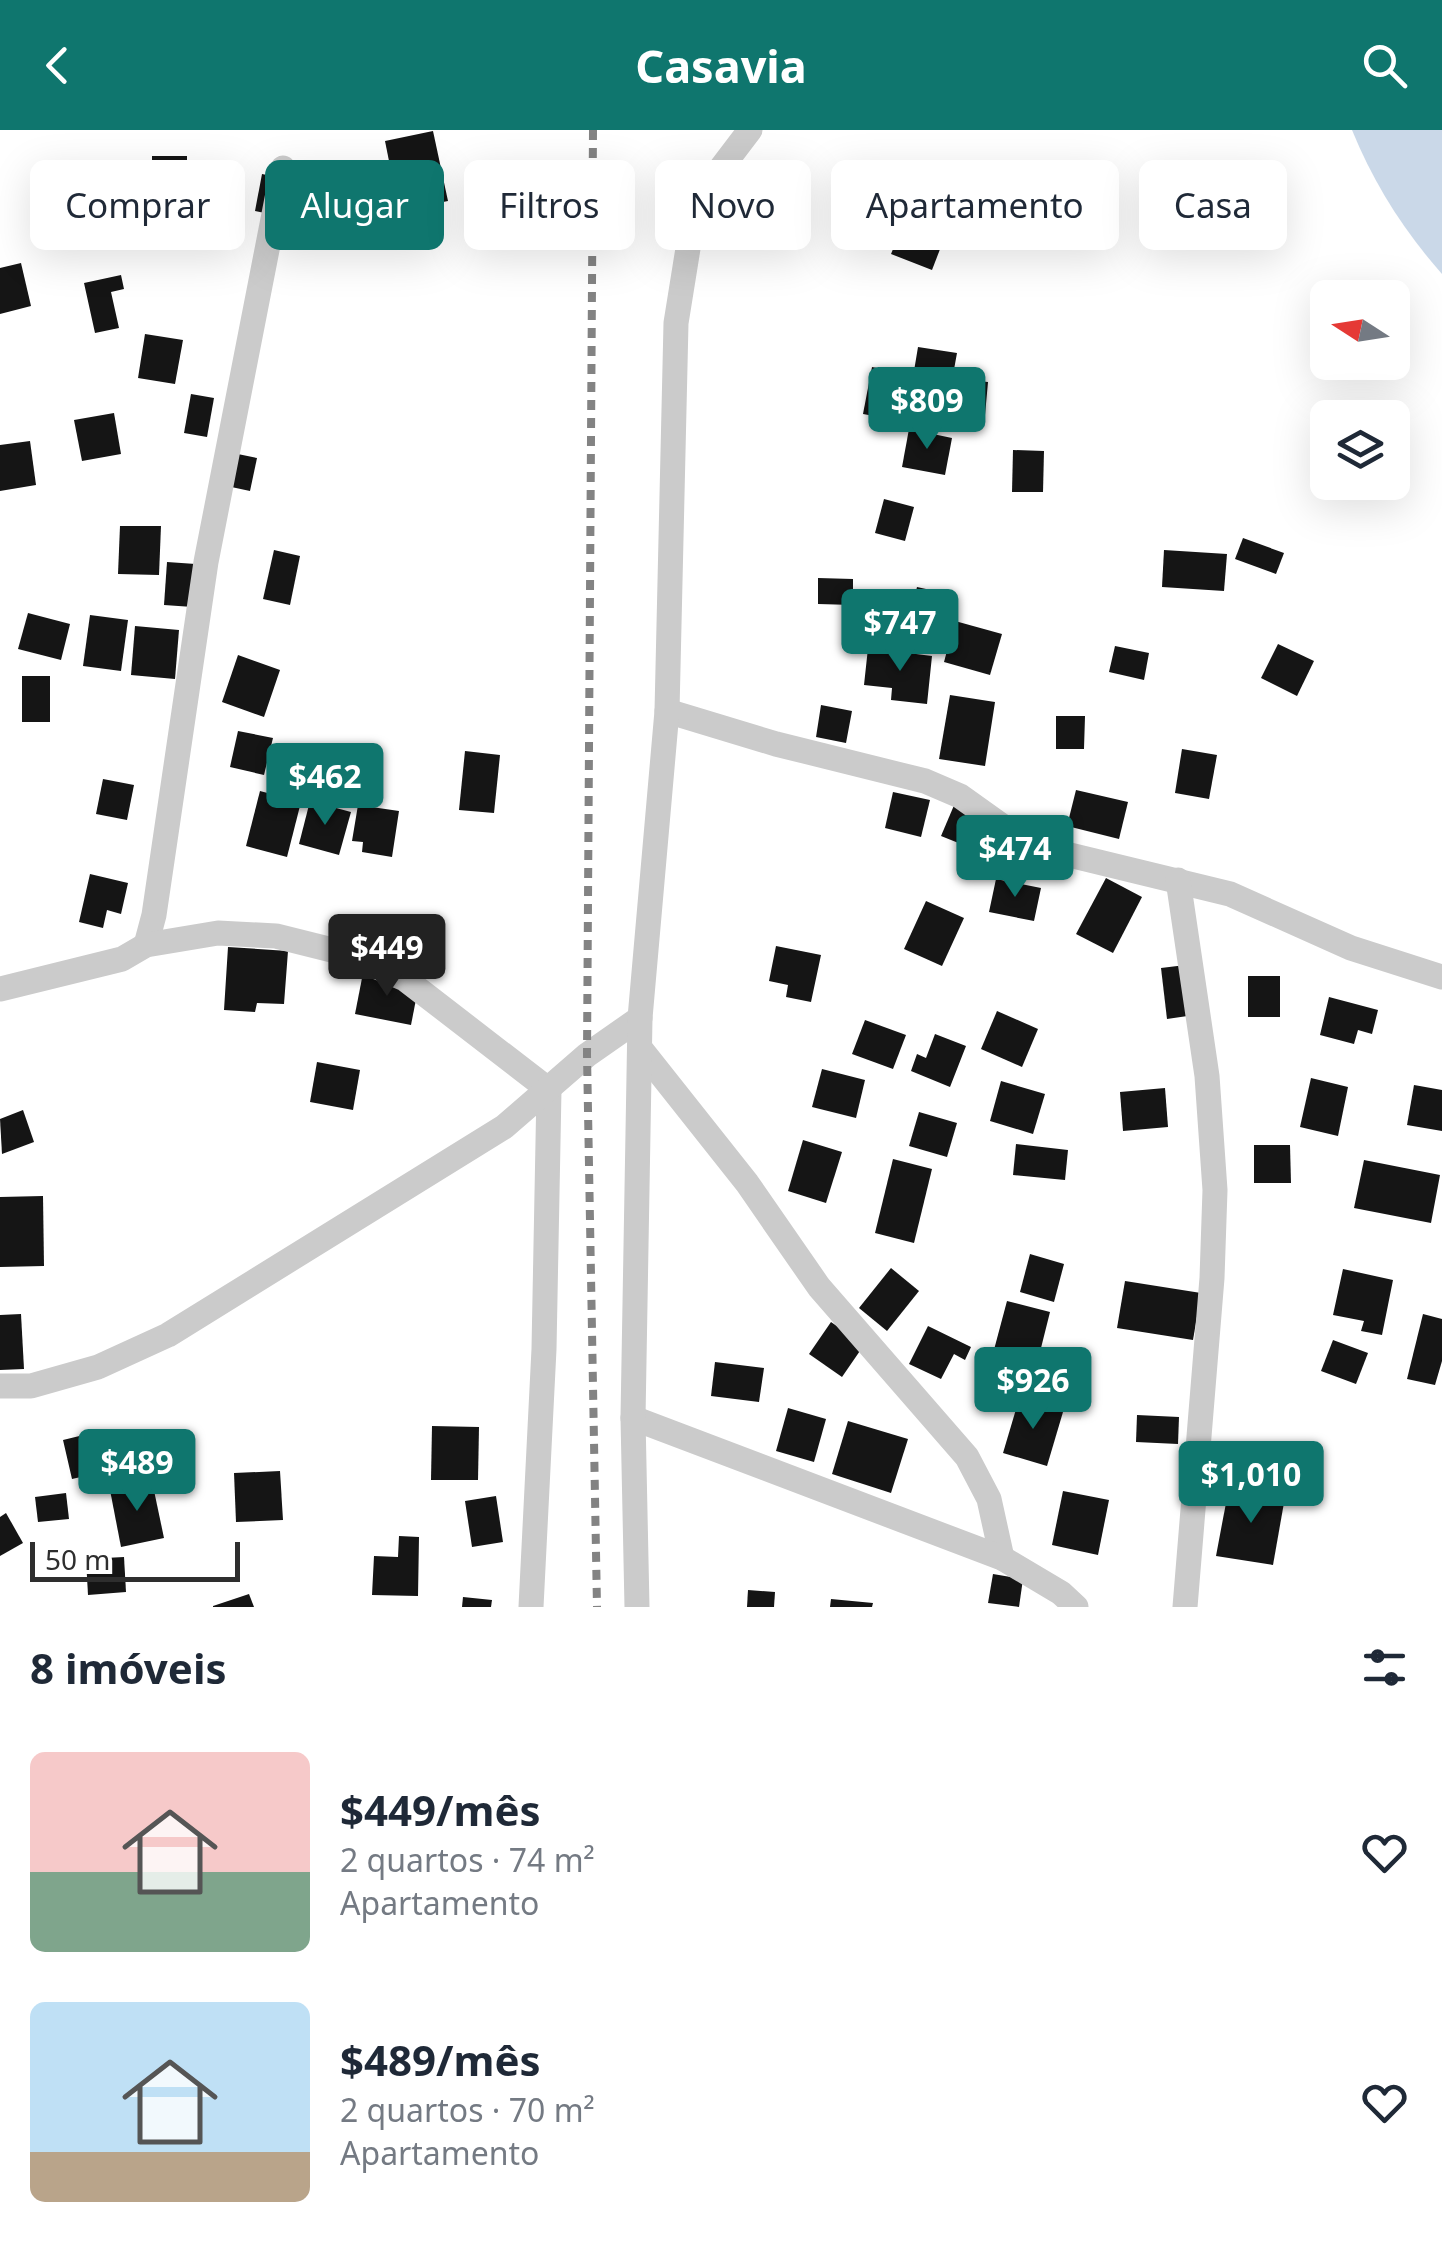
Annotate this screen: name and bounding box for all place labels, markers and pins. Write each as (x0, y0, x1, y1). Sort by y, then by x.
pin: $809 (868, 367, 986, 452)
pin: $747 (841, 589, 959, 674)
pin: $462 (266, 743, 384, 828)
pin: $474 (956, 815, 1074, 900)
pin: $449 (328, 914, 446, 999)
pin: $926 (974, 1347, 1092, 1432)
pin: $489 (78, 1429, 196, 1514)
pin: $1,010 (1170, 1441, 1332, 1526)

